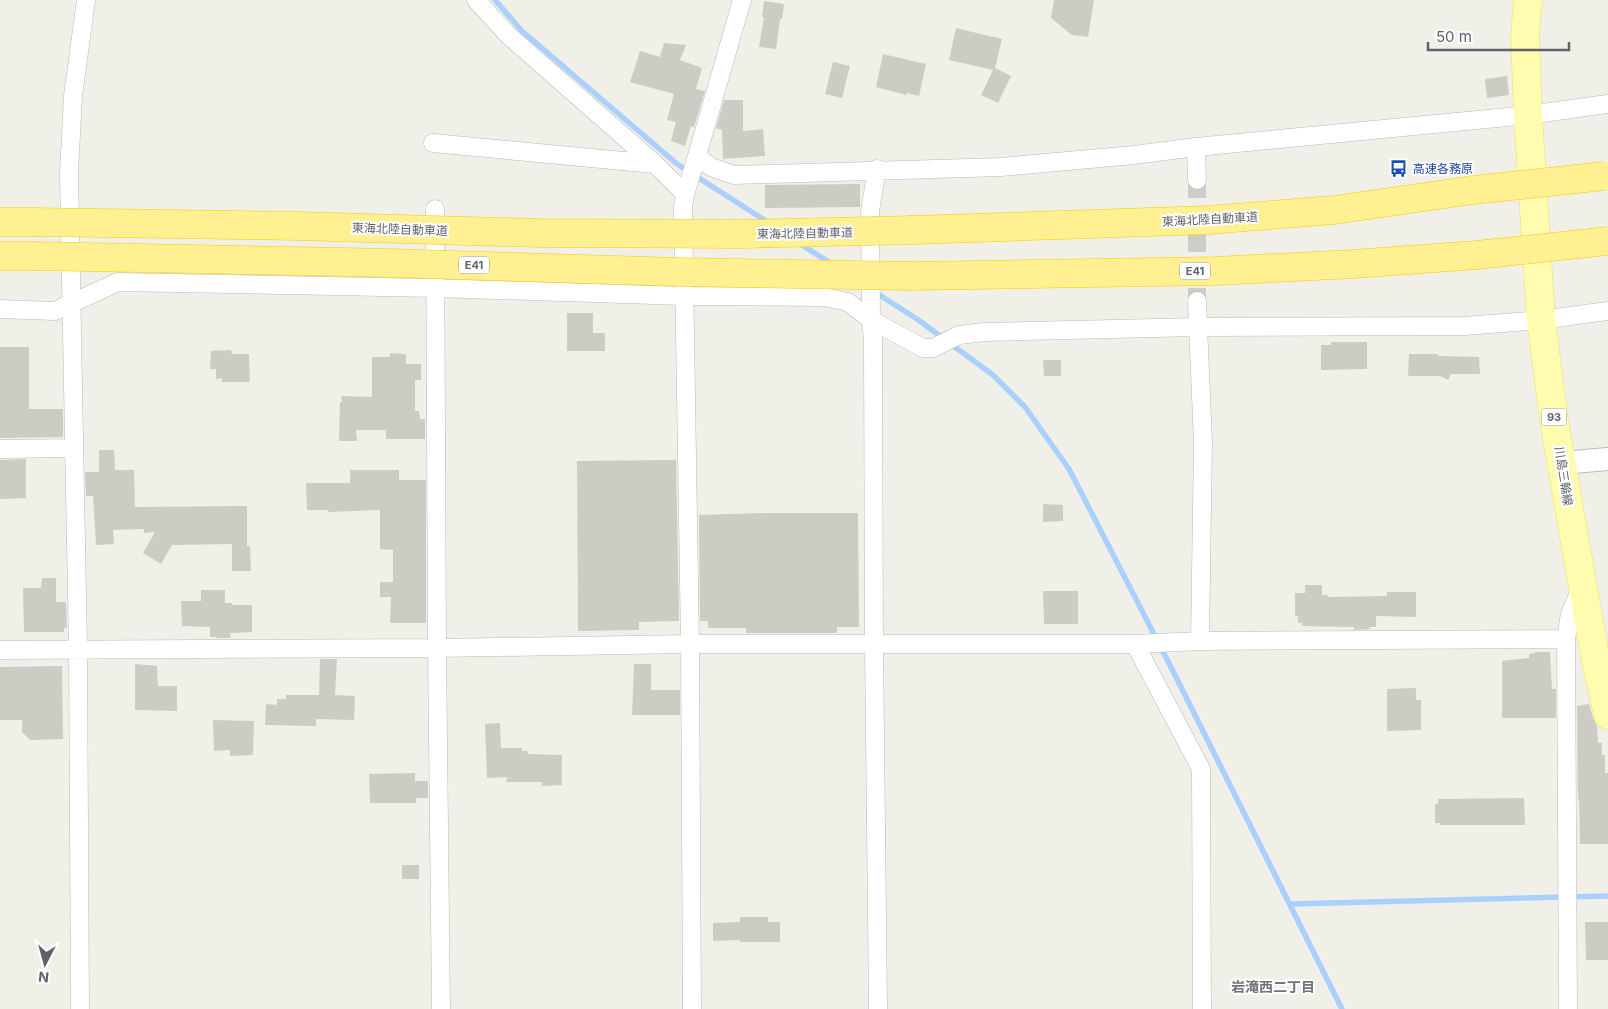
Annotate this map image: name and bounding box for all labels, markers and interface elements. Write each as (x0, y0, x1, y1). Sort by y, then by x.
scale bar (1428, 20, 1569, 52)
text: 50 m (1436, 27, 1472, 46)
bus stop icon: 高速各務原 (1389, 158, 1409, 178)
place label: 高速各務原 (1413, 161, 1473, 176)
street label: 東海北陸自動車道 (1162, 209, 1258, 229)
street label: 東海北陸自動車道 (352, 220, 448, 238)
street label: 東海北陸自動車道 (757, 225, 853, 241)
road number: E41 (459, 256, 489, 274)
road number: E41 (1180, 262, 1210, 280)
road number: 93 (1542, 408, 1566, 426)
street label: 川島三輪線 (1552, 445, 1576, 507)
north arrow (20, 939, 70, 989)
text: N (37, 968, 50, 986)
district label: 岩滝西二丁目 (1231, 978, 1315, 995)

